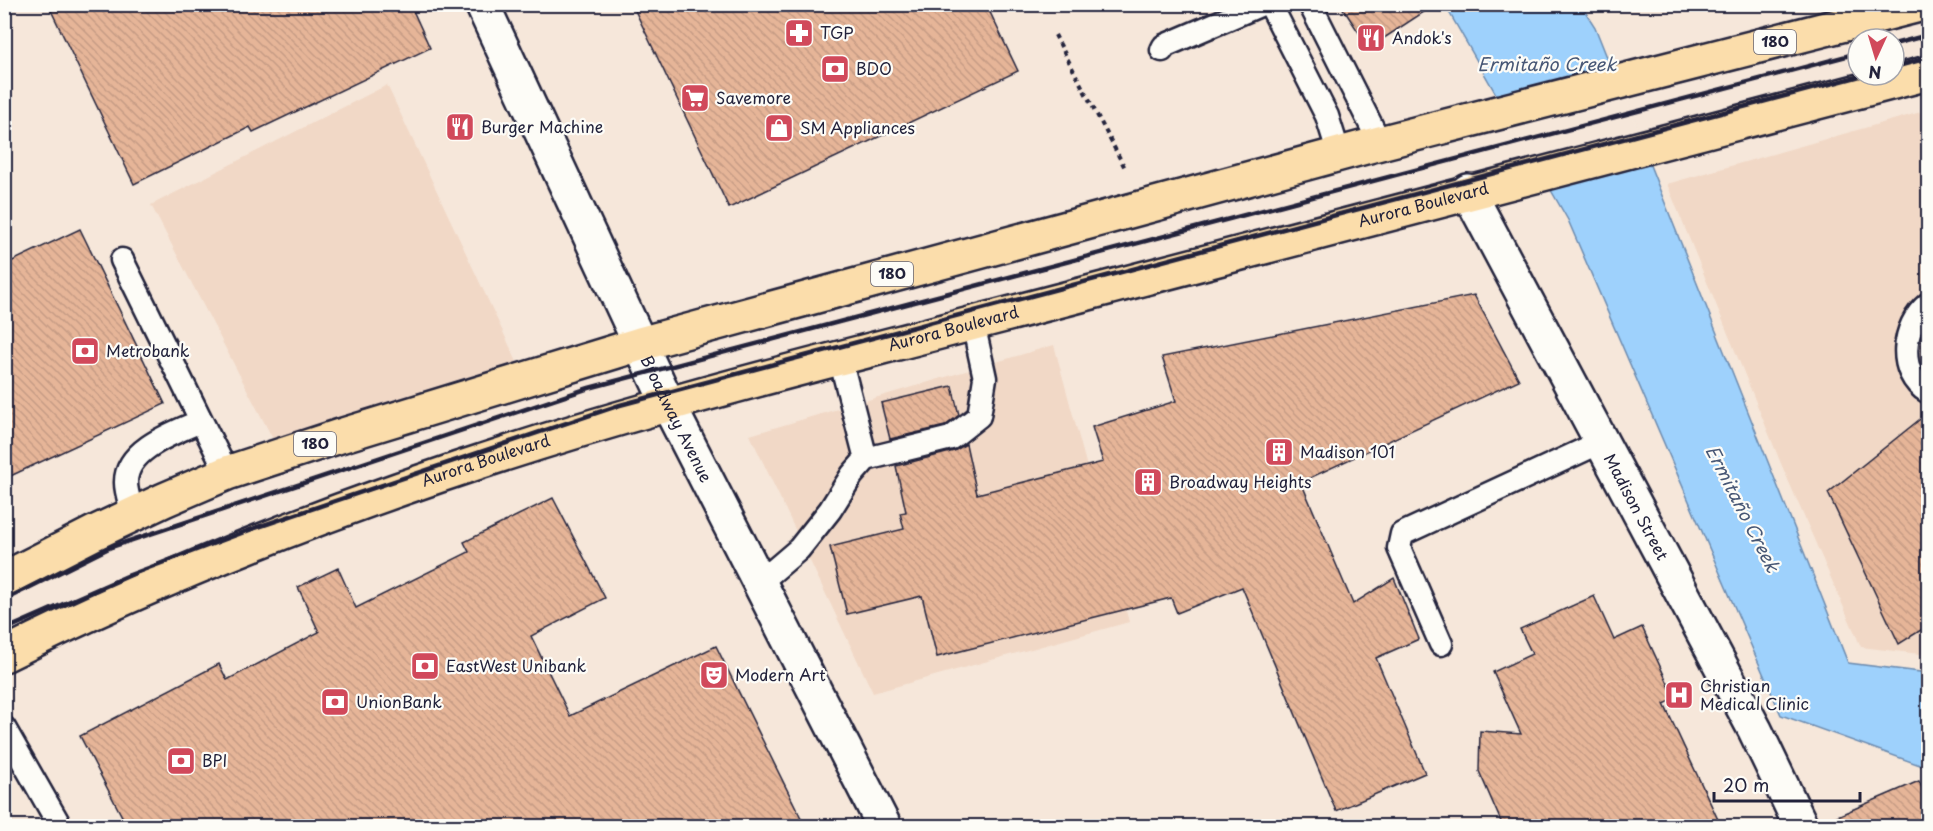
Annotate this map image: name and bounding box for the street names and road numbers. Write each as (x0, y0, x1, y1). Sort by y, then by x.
road number: 180 (1754, 30, 1796, 54)
street label: Aurora Boulevard (1355, 175, 1491, 232)
road number: 180 (871, 262, 913, 286)
street label: Aurora Boulevard (885, 299, 1021, 356)
street label: Broadway Avenue (636, 351, 719, 486)
street label: Aurora Boulevard (418, 427, 553, 492)
road number: 180 (294, 432, 336, 456)
street label: Madison Street (1599, 449, 1676, 565)

